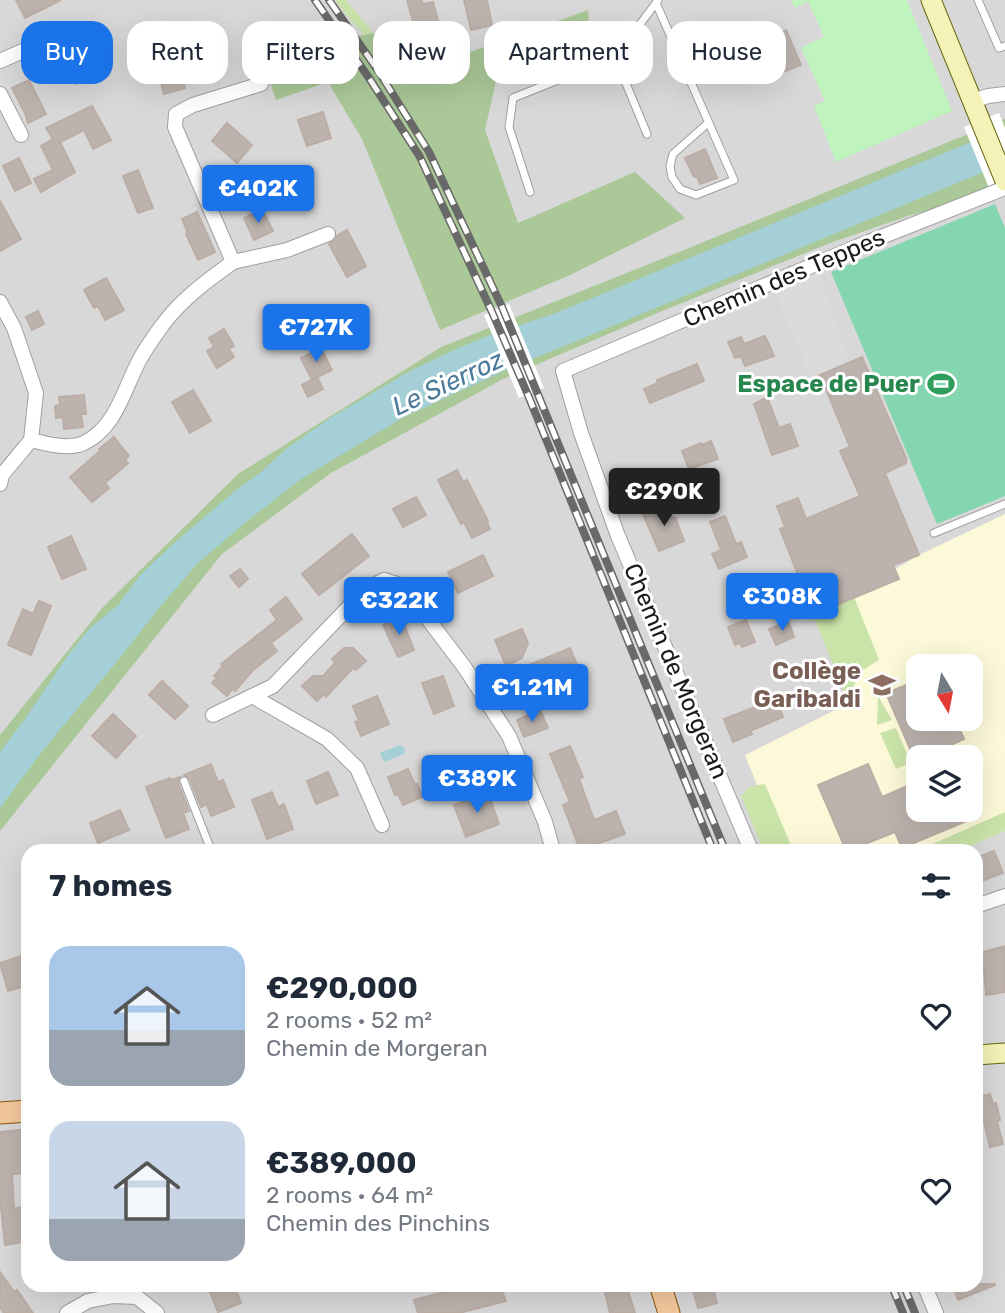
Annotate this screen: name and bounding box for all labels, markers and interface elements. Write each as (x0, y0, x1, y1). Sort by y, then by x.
chip: Buy (21, 21, 113, 84)
chip: Rent (127, 21, 228, 84)
chip: Filters (242, 21, 359, 84)
chip: New (373, 21, 470, 84)
chip: Apartment (484, 21, 653, 84)
chip: House (667, 21, 786, 84)
pin: €402K (209, 166, 307, 225)
text: €402K (218, 174, 298, 202)
street label: Chemin des Teppes (679, 223, 889, 333)
pin: €727K (267, 304, 365, 364)
text: €727K (279, 313, 353, 341)
water label: Le Sierroz (387, 344, 509, 422)
sports icon: Espace de Puer (926, 369, 956, 399)
place label: Espace de Puer (737, 370, 920, 398)
pin: €290K (615, 468, 713, 528)
text: €290K (625, 477, 703, 505)
street label: Chemin de Morgeran (618, 559, 734, 783)
pin: €308K (733, 574, 831, 633)
pin: €322K (350, 578, 448, 637)
text: €308K (742, 582, 822, 610)
text: €322K (360, 586, 438, 614)
north arrow (906, 654, 984, 732)
map controls (906, 654, 983, 822)
place label: Collège Garibaldi (754, 657, 861, 713)
pin: €1.21M (475, 664, 589, 724)
school or university icon: Collège Garibaldi (867, 670, 897, 700)
text: €1.21M (491, 673, 573, 701)
button: layers (906, 745, 983, 822)
pin: €389K (428, 756, 526, 815)
text: €389K (438, 764, 516, 792)
icon: filters (917, 867, 955, 905)
text: 7 homes (49, 868, 172, 904)
text: €290,000 (266, 970, 418, 1006)
icon: home (105, 974, 189, 1058)
icon: heart (917, 997, 955, 1035)
text: 2 rooms · 52 m² (266, 1006, 432, 1034)
text: Chemin de Morgeran (266, 1034, 488, 1062)
text: €389,000 (266, 1145, 417, 1181)
icon: home (105, 1149, 189, 1233)
icon: heart (917, 1172, 955, 1210)
text: 2 rooms · 64 m² (266, 1181, 433, 1209)
text: Chemin des Pinchins (266, 1209, 490, 1237)

